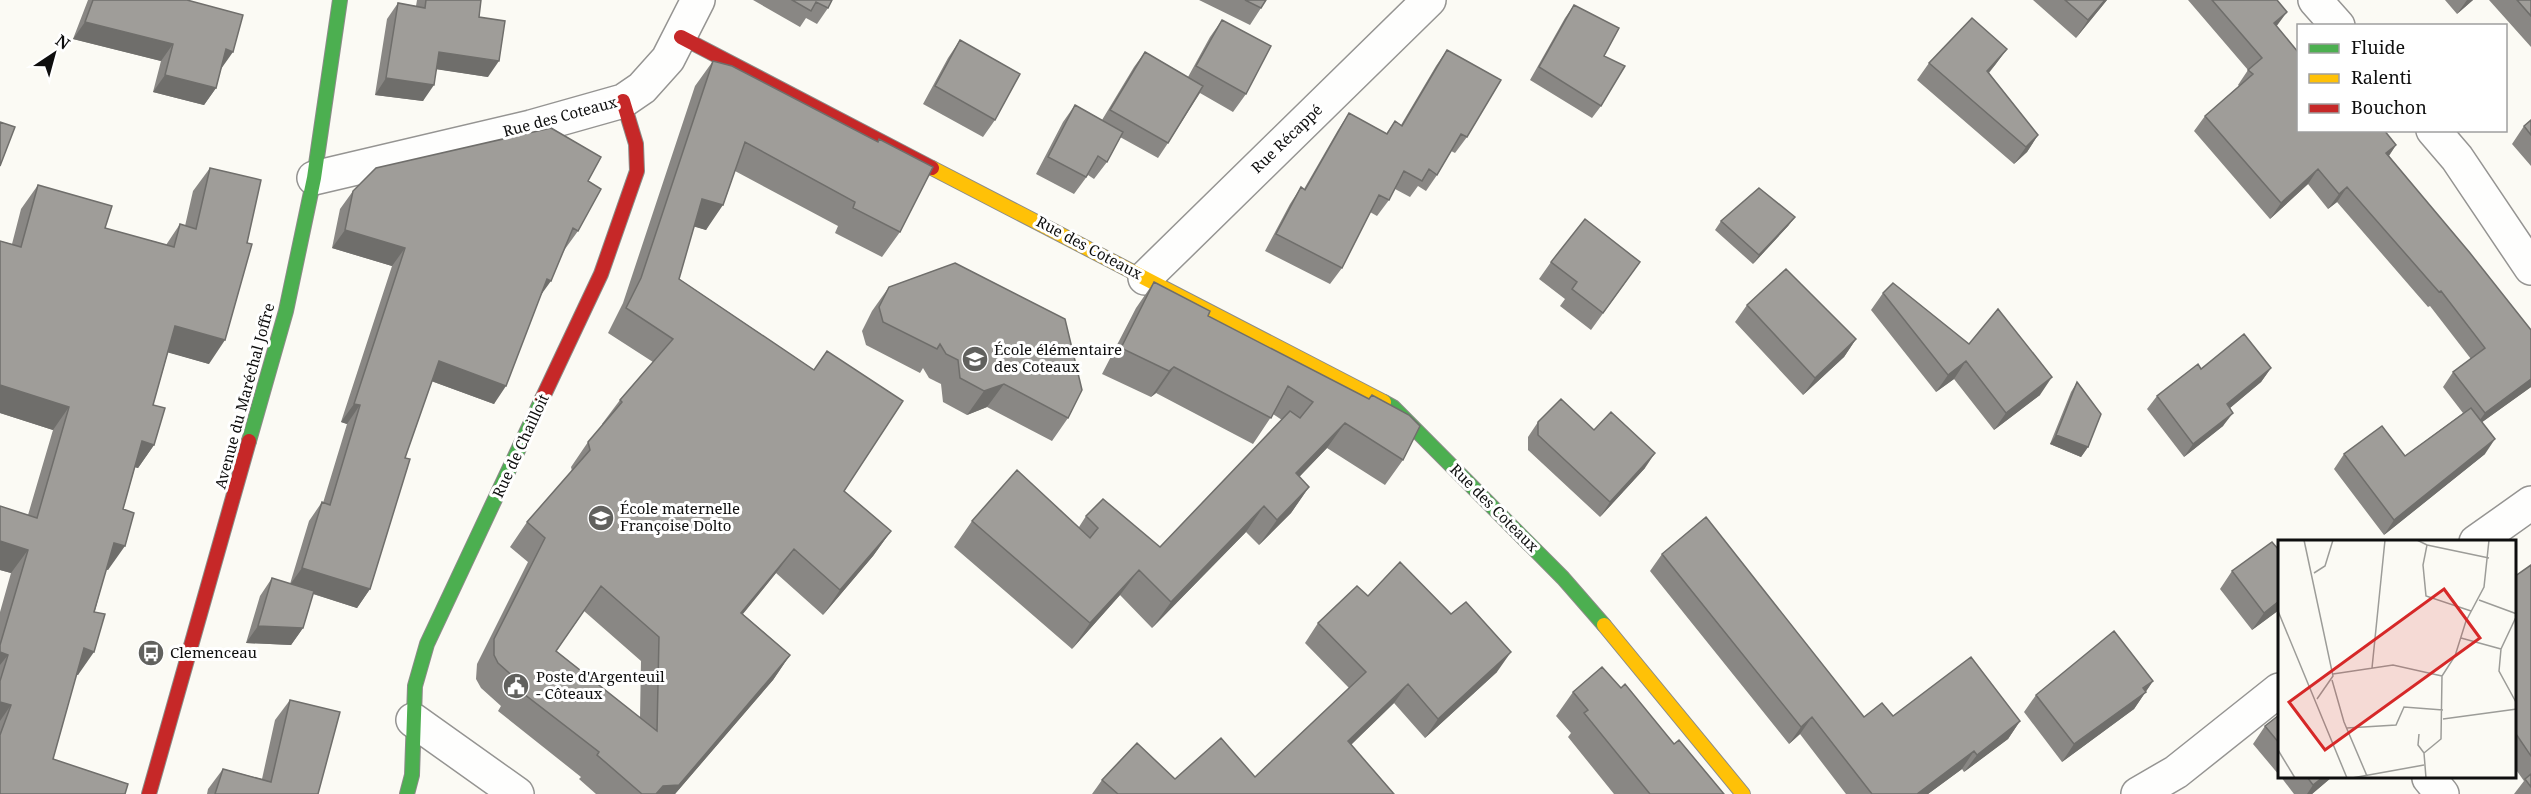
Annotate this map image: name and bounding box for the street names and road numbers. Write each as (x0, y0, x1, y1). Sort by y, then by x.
street label: Rue des Coteaux (501, 91, 619, 141)
street label: Rue Récappé (1246, 99, 1326, 177)
street label: Rue des Coteaux (1033, 211, 1146, 284)
street label: Avenue du Maréchal Joffre (210, 301, 278, 491)
street label: Rue de Chailloit (487, 390, 553, 501)
street label: Rue des Coteaux (1446, 459, 1543, 556)

